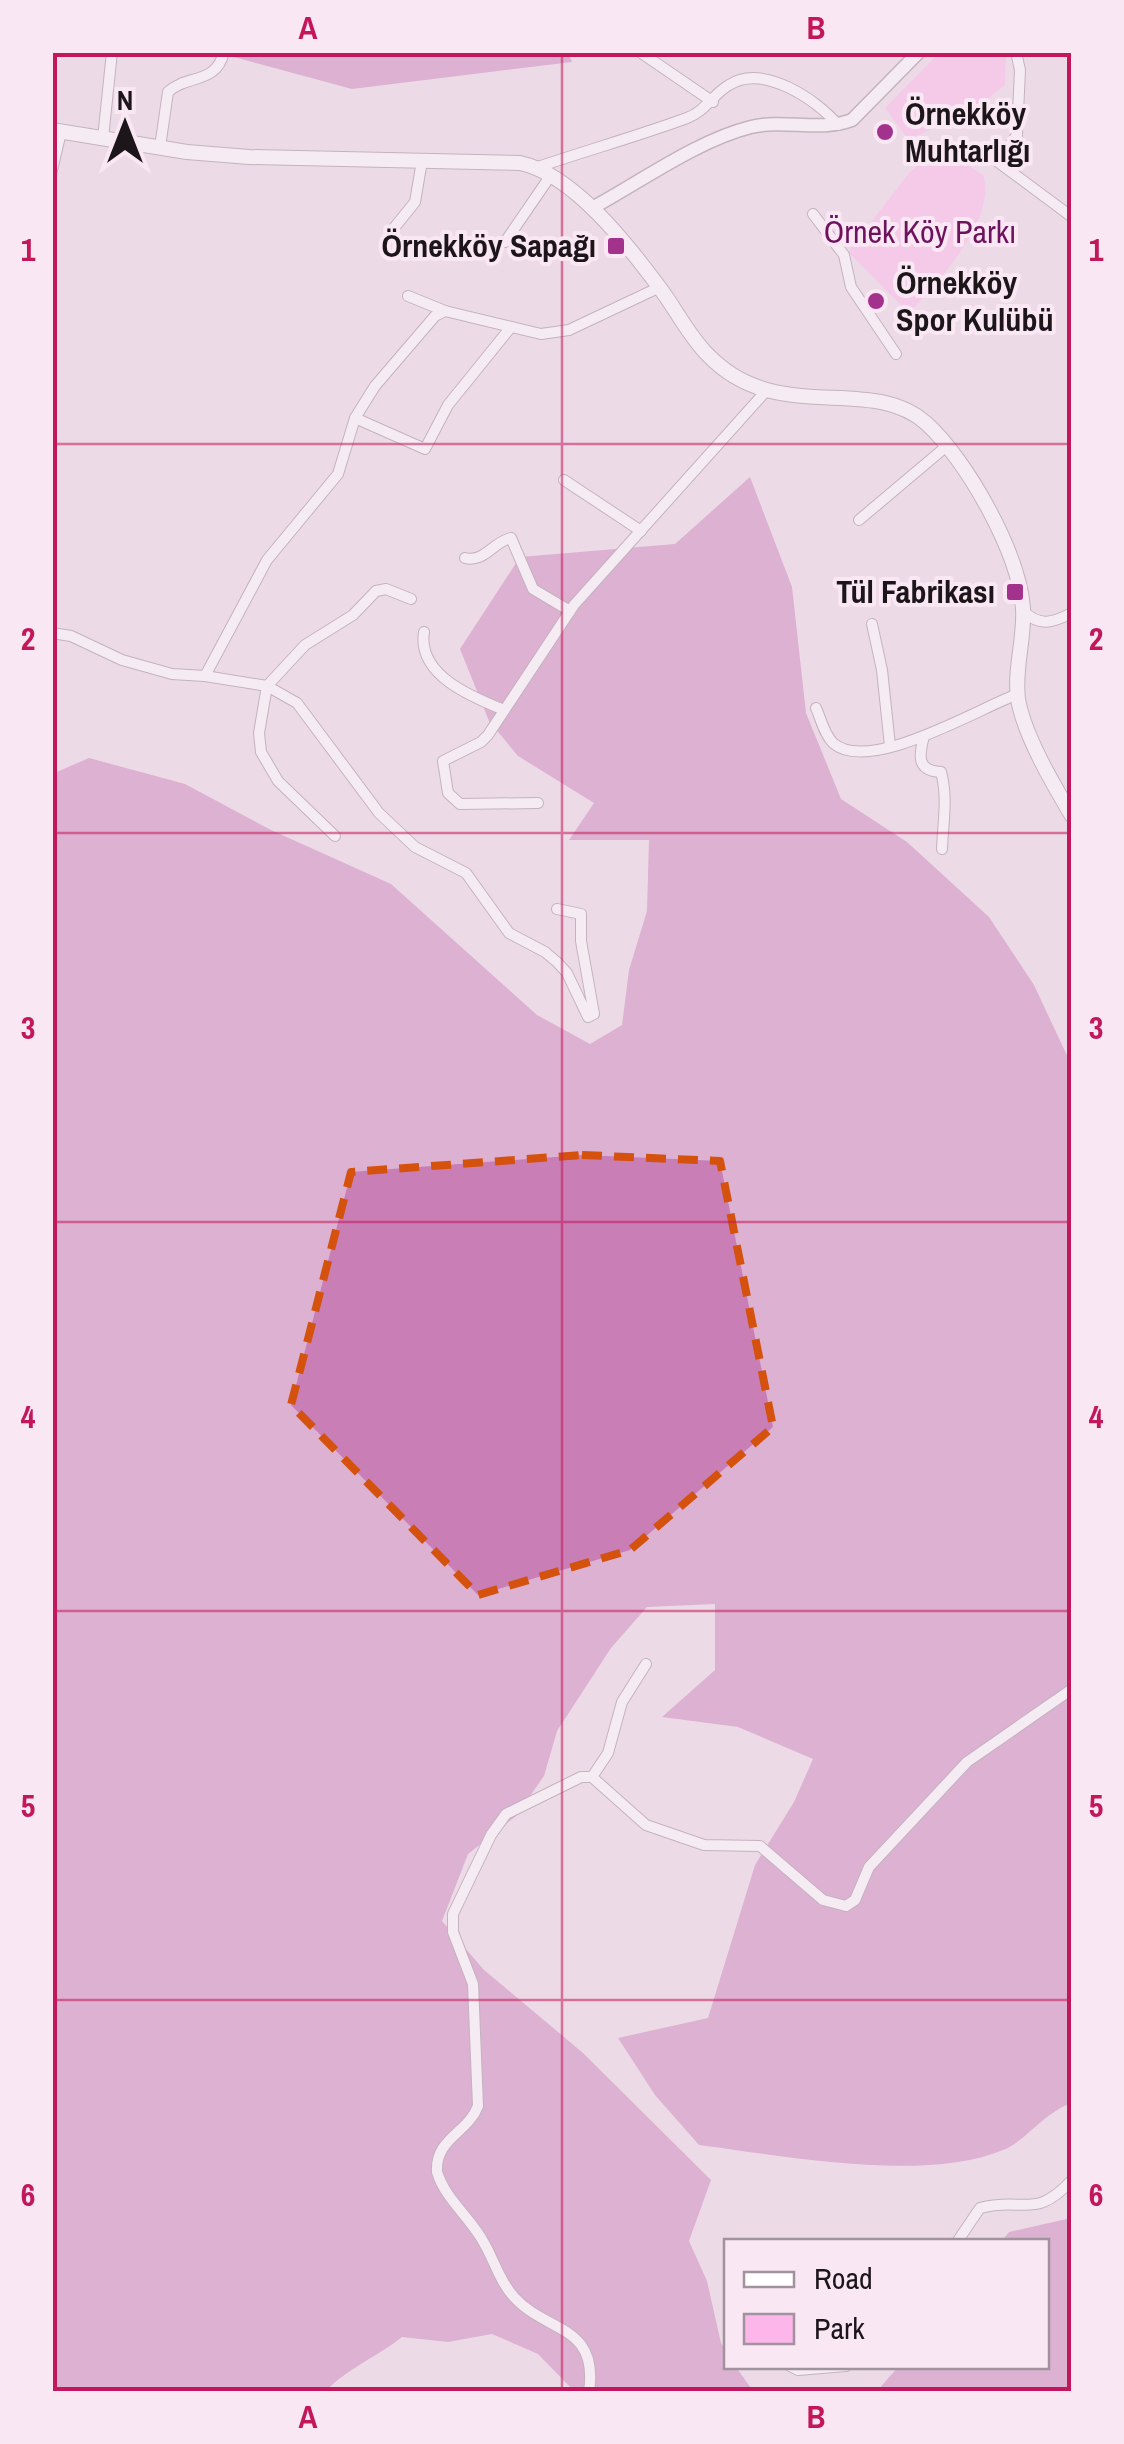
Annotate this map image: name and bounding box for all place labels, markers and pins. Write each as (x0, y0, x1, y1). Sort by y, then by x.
place label: Örnekköy Muhtarlığı (905, 92, 1030, 172)
marker: Örnekköy Muhtarlığı (874, 121, 896, 143)
place label: Örnekköy Sapağı (382, 224, 596, 267)
marker: Örnekköy Sapağı (605, 235, 627, 257)
place label: Örnekköy Spor Kulübü (896, 261, 1053, 341)
marker: Örnekköy Spor Kulübü (865, 290, 887, 312)
place label: Tül Fabrikası (836, 570, 995, 613)
marker: Tül Fabrikası (1004, 581, 1026, 603)

